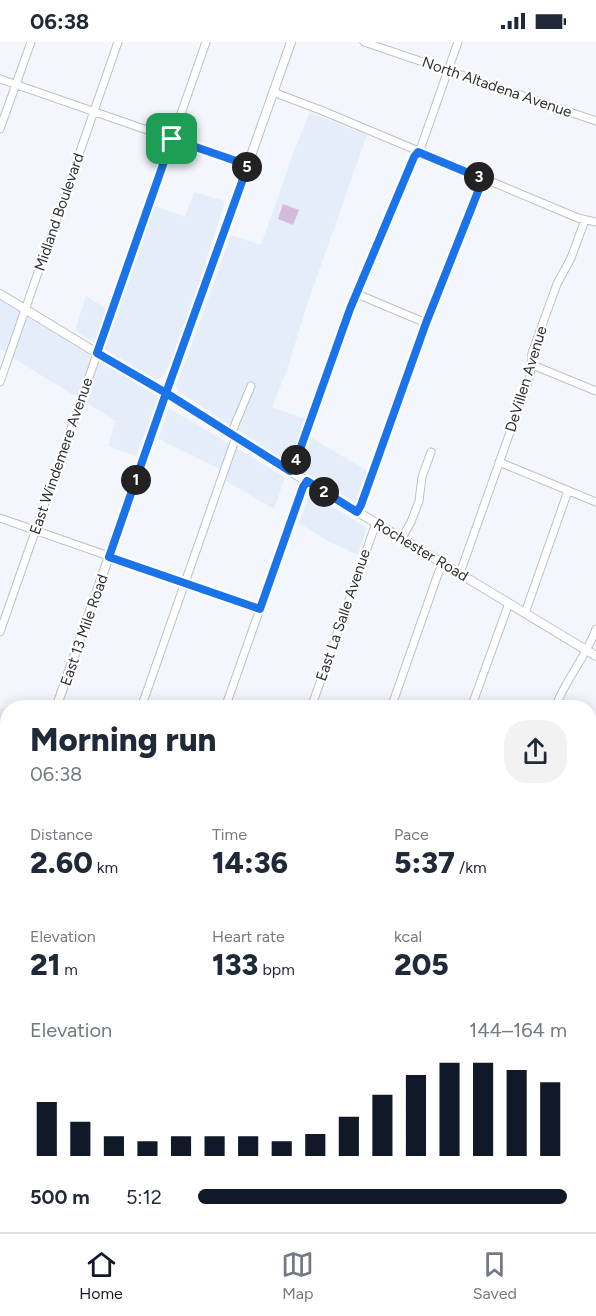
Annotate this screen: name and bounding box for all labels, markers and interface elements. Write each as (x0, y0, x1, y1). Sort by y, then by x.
text: 06:38 (30, 8, 89, 35)
street label: North Altadena Avenue (420, 53, 574, 121)
pin (146, 113, 197, 164)
icon: arrive (155, 122, 188, 155)
street label: Midland Boulevard (30, 151, 88, 273)
pin: 5 (232, 152, 262, 182)
text: 5 (242, 157, 252, 176)
pin: 3 (464, 162, 494, 192)
text: 3 (475, 167, 483, 186)
street label: DeVillen Avenue (501, 324, 551, 434)
street label: East Windemere Avenue (26, 375, 96, 537)
pin: 4 (281, 445, 311, 475)
text: 4 (291, 450, 301, 469)
pin: 1 (121, 465, 151, 495)
text: 1 (133, 470, 139, 489)
pin: 2 (309, 477, 339, 507)
text: 2 (319, 482, 329, 501)
street label: Rochester Road (371, 515, 471, 585)
street label: East La Salle Avenue (312, 547, 374, 683)
street label: East 13 Mile Road (56, 572, 112, 688)
text: Morning run (30, 720, 216, 759)
button: share (504, 720, 567, 783)
text: 06:38 (30, 762, 82, 786)
text: Distance (30, 825, 93, 844)
text: Time (212, 825, 247, 844)
text: Pace (394, 825, 429, 844)
text: 2.60 (30, 844, 93, 881)
text: 14:36 (212, 844, 288, 881)
text: 5:37 (394, 844, 455, 881)
text: km (93, 858, 118, 877)
text: /km (455, 858, 487, 877)
text: Elevation (30, 927, 96, 946)
text: Heart rate (212, 927, 285, 946)
text: kcal (394, 927, 422, 946)
text: 21 (30, 946, 60, 983)
text: 133 (212, 946, 258, 983)
text: 205 (394, 946, 449, 983)
text: m (60, 960, 78, 979)
text: bpm (258, 960, 295, 979)
text: Elevation (30, 1018, 112, 1042)
text: 144–164 m (469, 1018, 567, 1042)
text: 500 m (30, 1185, 90, 1209)
text: 5:12 (126, 1185, 162, 1209)
tab: Home (79, 1248, 123, 1303)
tab: Map (281, 1248, 314, 1303)
tab: Saved (473, 1248, 517, 1303)

